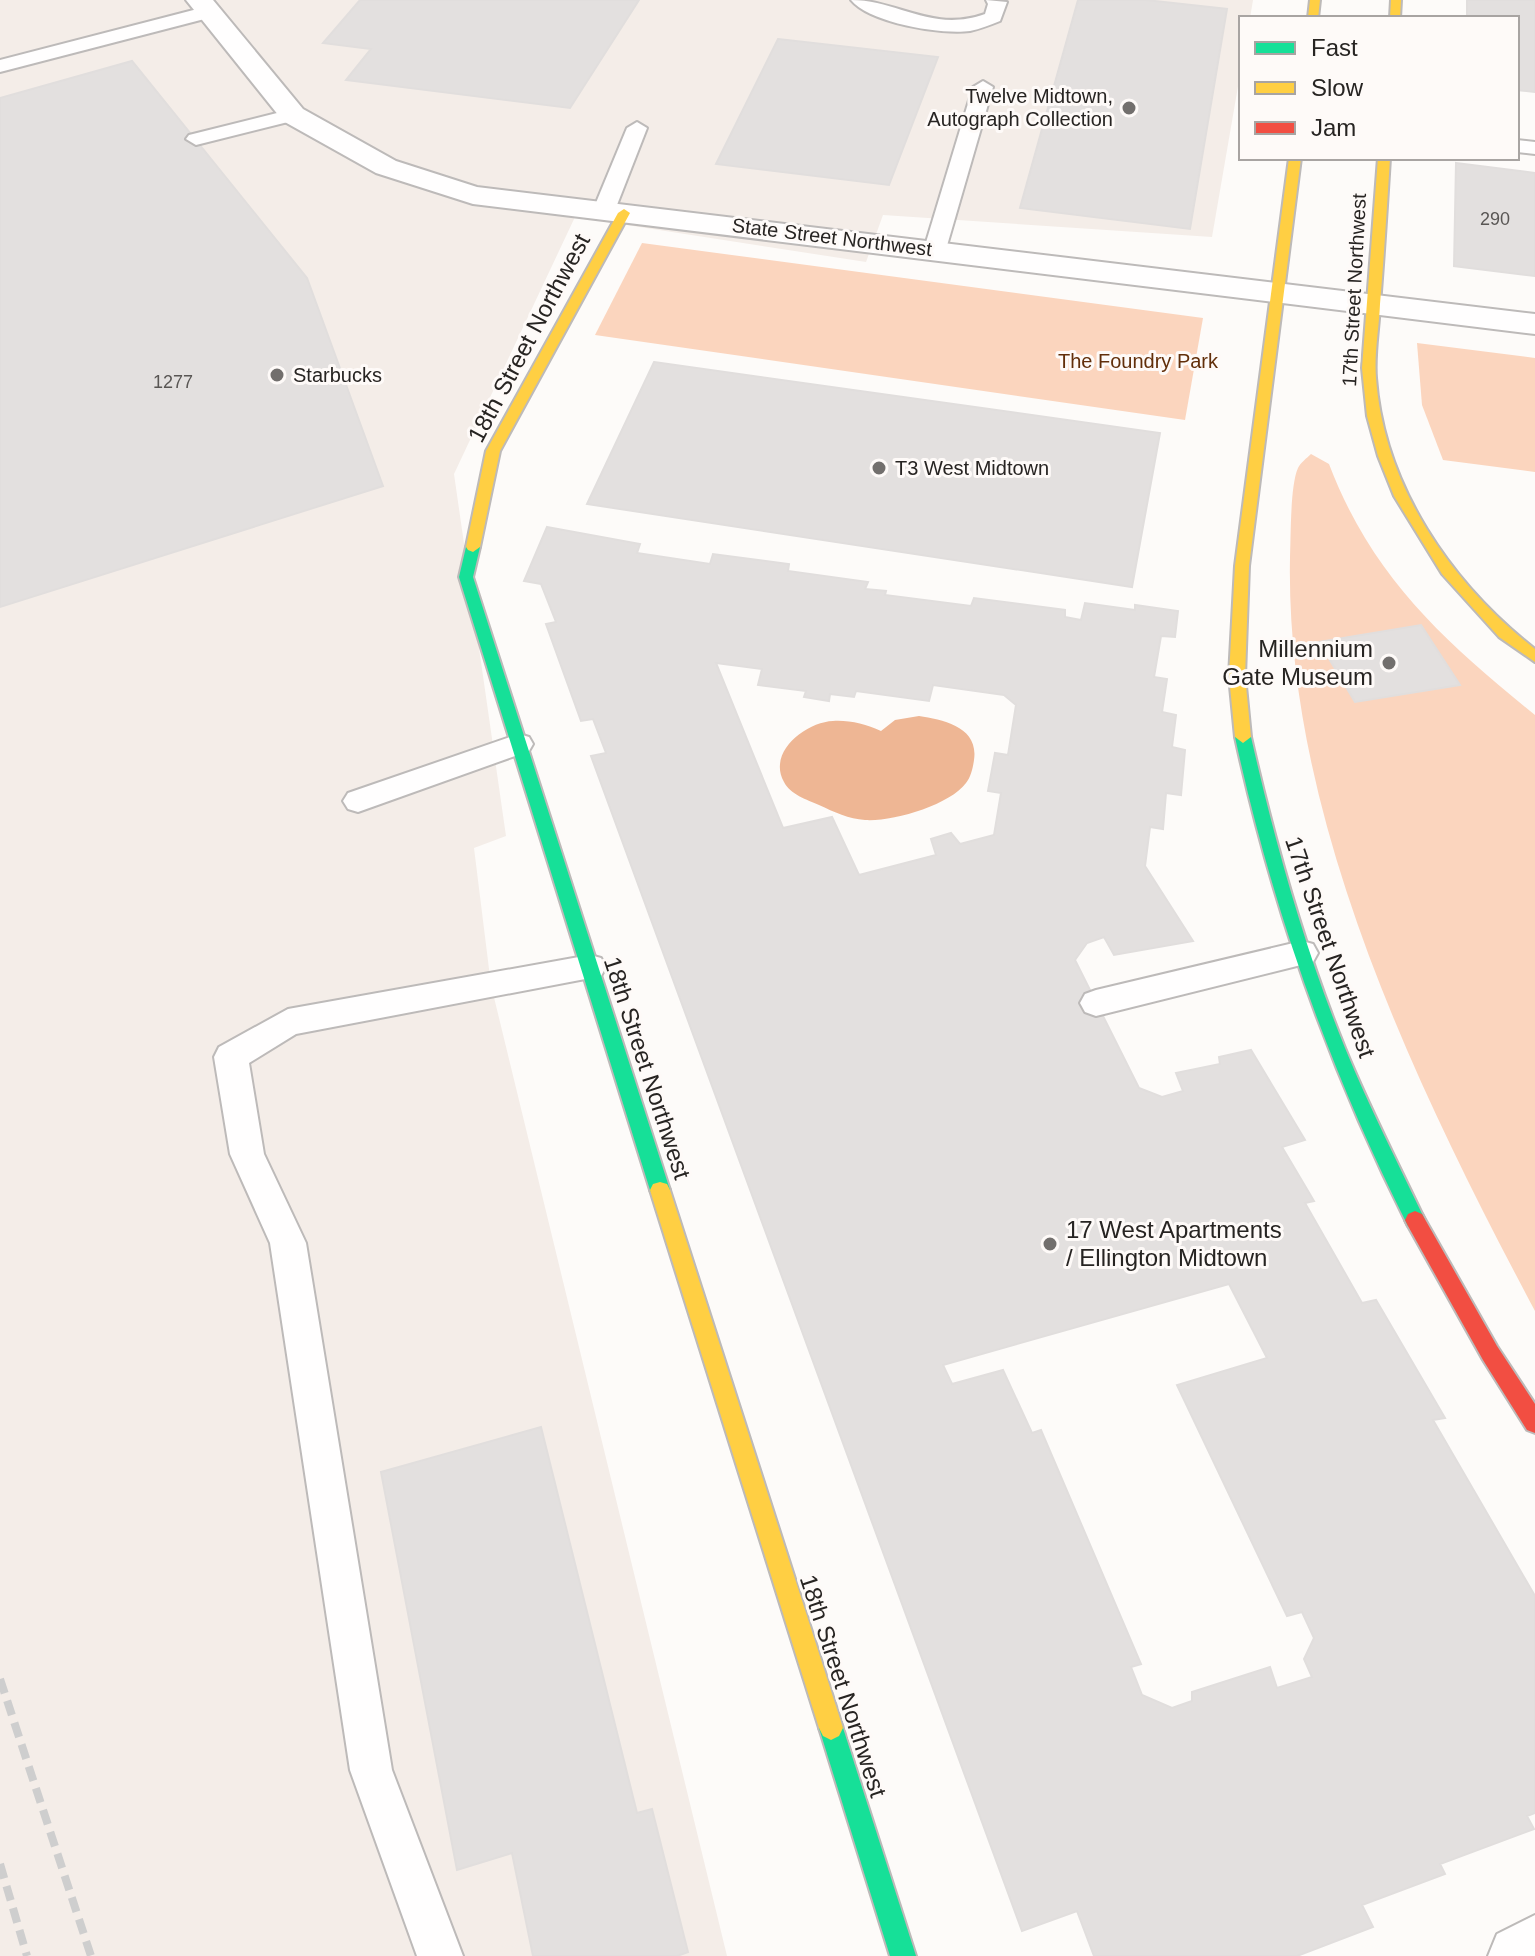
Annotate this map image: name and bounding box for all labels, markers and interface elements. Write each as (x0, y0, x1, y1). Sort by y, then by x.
legend (1239, 16, 1519, 160)
text: Fast (1311, 34, 1358, 61)
text: Slow (1311, 74, 1364, 101)
place label: Twelve Midtown, Autograph Collection (927, 85, 1113, 130)
marker: Twelve Midtown, Autograph Collection (1120, 99, 1138, 117)
text: Jam (1311, 114, 1356, 141)
street label: 17th Street Northwest (1338, 192, 1370, 387)
house number: 290 (1480, 209, 1510, 229)
street label: State Street Northwest (731, 214, 934, 260)
street label: 18th Street Northwest (462, 229, 595, 447)
park label: The Foundry Park (1058, 350, 1219, 372)
place label: Starbucks (293, 364, 382, 386)
marker: Starbucks (268, 366, 286, 384)
house number: 1277 (153, 372, 193, 392)
place label: T3 West Midtown (895, 457, 1049, 479)
marker: T3 West Midtown (870, 459, 888, 477)
place label: Millennium Gate Museum (1222, 635, 1373, 690)
marker: Millennium Gate Museum (1380, 654, 1398, 672)
street label: 17th Street Northwest (1280, 833, 1381, 1061)
street label: 18th Street Northwest (599, 953, 696, 1183)
place label: 17 West Apartments / Ellington Midtown (1066, 1216, 1282, 1271)
marker: 17 West Apartments / Ellington Midtown (1041, 1235, 1059, 1253)
street label: 18th Street Northwest (795, 1571, 892, 1801)

